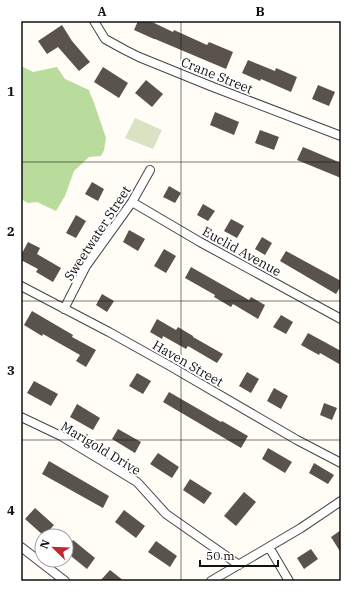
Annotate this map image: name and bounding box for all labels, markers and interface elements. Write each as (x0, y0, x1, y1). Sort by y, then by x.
text: A (97, 3, 107, 20)
text: B (255, 3, 265, 20)
street label: Crane Street (178, 53, 256, 98)
text: 1 (7, 83, 15, 100)
street label: Sweetwater Street (60, 182, 135, 284)
text: 2 (7, 223, 15, 240)
street label: Euclid Avenue (199, 223, 284, 280)
street label: Haven Street (149, 336, 226, 391)
text: 3 (7, 362, 15, 379)
street label: Marigold Drive (58, 418, 144, 479)
text: 4 (7, 502, 15, 519)
north arrow (34, 528, 74, 568)
text: N (37, 537, 53, 551)
scale bar (200, 542, 278, 568)
text: 50 m (206, 548, 235, 563)

